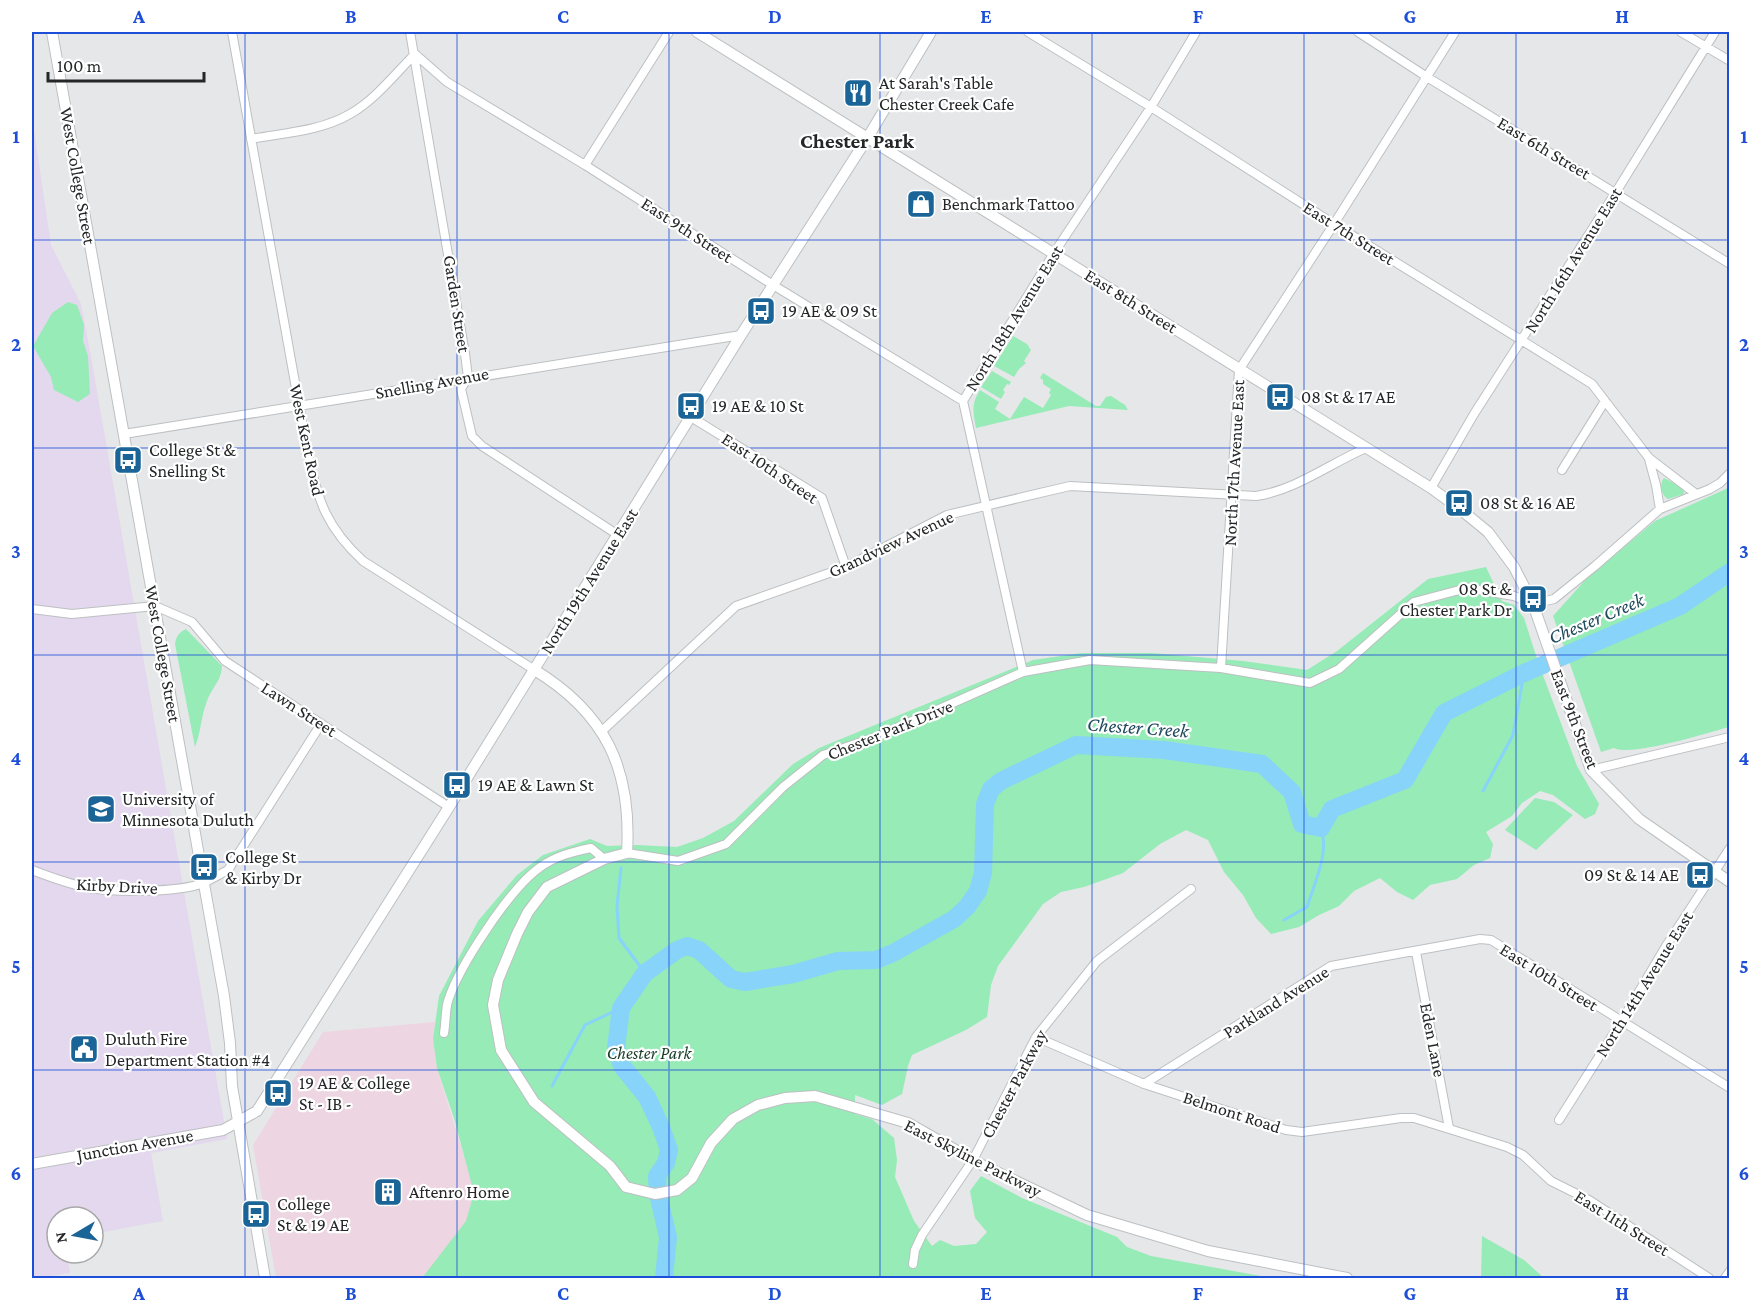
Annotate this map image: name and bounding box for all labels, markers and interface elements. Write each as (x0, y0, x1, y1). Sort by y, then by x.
text: A (132, 5, 146, 27)
text: B (345, 5, 357, 27)
text: C (557, 5, 569, 27)
text: D (768, 5, 782, 27)
text: E (980, 5, 992, 27)
text: F (1193, 5, 1204, 27)
text: G (1404, 5, 1417, 27)
text: H (1615, 5, 1629, 27)
scale bar (48, 45, 204, 83)
text: 100 m (57, 56, 102, 76)
place label: At Sarah's Table Chester Creek Cafe (879, 73, 1014, 114)
restaurant icon: At Sarah's Table Chester Creek Cafe (842, 77, 874, 109)
street label: West College Street (56, 106, 100, 247)
street label: East 6th Street (1494, 112, 1595, 184)
text: 1 (12, 125, 20, 147)
text: 1 (1740, 125, 1748, 147)
district label: Chester Park (800, 129, 915, 153)
street label: North 16th Avenue East (1520, 183, 1626, 336)
shop icon: Benchmark Tattoo (905, 188, 937, 220)
street label: East 9th Street (638, 193, 737, 267)
place label: Benchmark Tattoo (942, 194, 1075, 214)
street label: East 7th Street (1300, 197, 1399, 270)
street label: North 18th Avenue East (961, 241, 1068, 395)
street label: Garden Street (439, 254, 475, 355)
street label: East 8th Street (1081, 265, 1182, 338)
bus stop icon: 19 AE & 09 St (745, 295, 777, 327)
place label: 19 AE & 09 St (782, 301, 878, 321)
text: 2 (11, 333, 21, 355)
text: 2 (1739, 333, 1749, 355)
street label: Snelling Avenue (374, 363, 490, 403)
street label: North 17th Avenue East (1220, 378, 1248, 547)
bus stop icon: 08 St & 17 AE (1264, 381, 1296, 413)
street label: West Kent Road (285, 382, 329, 498)
place label: 08 St & 17 AE (1301, 387, 1396, 407)
bus stop icon: 19 AE & 10 St (675, 390, 707, 422)
place label: 19 AE & 10 St (712, 396, 805, 416)
street label: East 10th Street (718, 428, 823, 508)
place label: College St & Snelling St (149, 440, 236, 481)
bus stop icon: College St & Snelling St (112, 444, 144, 476)
bus stop icon: 08 St & 16 AE (1443, 487, 1475, 519)
place label: 08 St & 16 AE (1480, 493, 1576, 513)
street label: North 19th Avenue East (536, 504, 642, 657)
street label: Grandview Avenue (825, 506, 957, 582)
text: 3 (11, 540, 21, 562)
text: 3 (1739, 540, 1749, 562)
place label: 08 St & Chester Park Dr (1399, 579, 1513, 620)
bus stop icon: 08 St & Chester Park Dr (1517, 583, 1549, 615)
street label: West College Street (141, 584, 185, 725)
water label: Chester Creek (1545, 588, 1648, 648)
street label: East 9th Street (1547, 666, 1603, 772)
street label: Lawn Street (258, 677, 341, 741)
street label: Chester Park Drive (824, 696, 956, 764)
water label: Chester Creek (1087, 712, 1191, 742)
text: 4 (11, 747, 22, 769)
text: 4 (1739, 747, 1750, 769)
bus stop icon: 19 AE & Lawn St (441, 769, 473, 801)
place label: 19 AE & Lawn St (478, 775, 595, 795)
place label: University of Minnesota Duluth (122, 789, 254, 830)
school or university icon: University of Minnesota Duluth (85, 793, 117, 825)
place label: College St & Kirby Dr (225, 847, 302, 888)
bus stop icon: College St & Kirby Dr (188, 851, 220, 883)
bus stop icon: 09 St & 14 AE (1684, 859, 1716, 891)
place label: 09 St & 14 AE (1584, 865, 1679, 885)
street label: Kirby Drive (76, 874, 158, 898)
street label: North 14th Avenue East (1591, 907, 1697, 1060)
street label: East 10th Street (1496, 939, 1603, 1016)
text: 5 (11, 955, 21, 977)
text: 5 (1739, 955, 1749, 977)
street label: Parkland Avenue (1220, 962, 1332, 1042)
street label: Eden Lane (1416, 1001, 1450, 1079)
street label: Chester Parkway (977, 1026, 1051, 1142)
place label: Duluth Fire Department Station #4 (105, 1029, 270, 1070)
public building icon: Duluth Fire Department Station #4 (68, 1033, 100, 1065)
park label: Chester Park (607, 1043, 692, 1063)
place label: 19 AE & College St - IB - (299, 1073, 410, 1114)
bus stop icon: 19 AE & College St - IB - (262, 1077, 294, 1109)
street label: Belmont Road (1181, 1087, 1284, 1137)
street label: East Skyline Parkway (901, 1115, 1046, 1202)
street label: Junction Avenue (73, 1125, 195, 1165)
text: 6 (11, 1162, 21, 1184)
text: 6 (1739, 1162, 1749, 1184)
building icon: Aftenro Home (372, 1176, 404, 1208)
place label: Aftenro Home (409, 1182, 509, 1202)
street label: East 11th Street (1571, 1186, 1674, 1261)
place label: College St & 19 AE (277, 1194, 349, 1235)
bus stop icon: College St & 19 AE (240, 1198, 272, 1230)
north arrow (45, 1205, 105, 1265)
text: N (51, 1231, 70, 1244)
text: A (132, 1282, 146, 1304)
text: B (345, 1282, 357, 1304)
text: C (557, 1282, 569, 1304)
text: D (768, 1282, 782, 1304)
text: E (980, 1282, 992, 1304)
text: F (1193, 1282, 1204, 1304)
text: G (1404, 1282, 1417, 1304)
text: H (1615, 1282, 1629, 1304)

